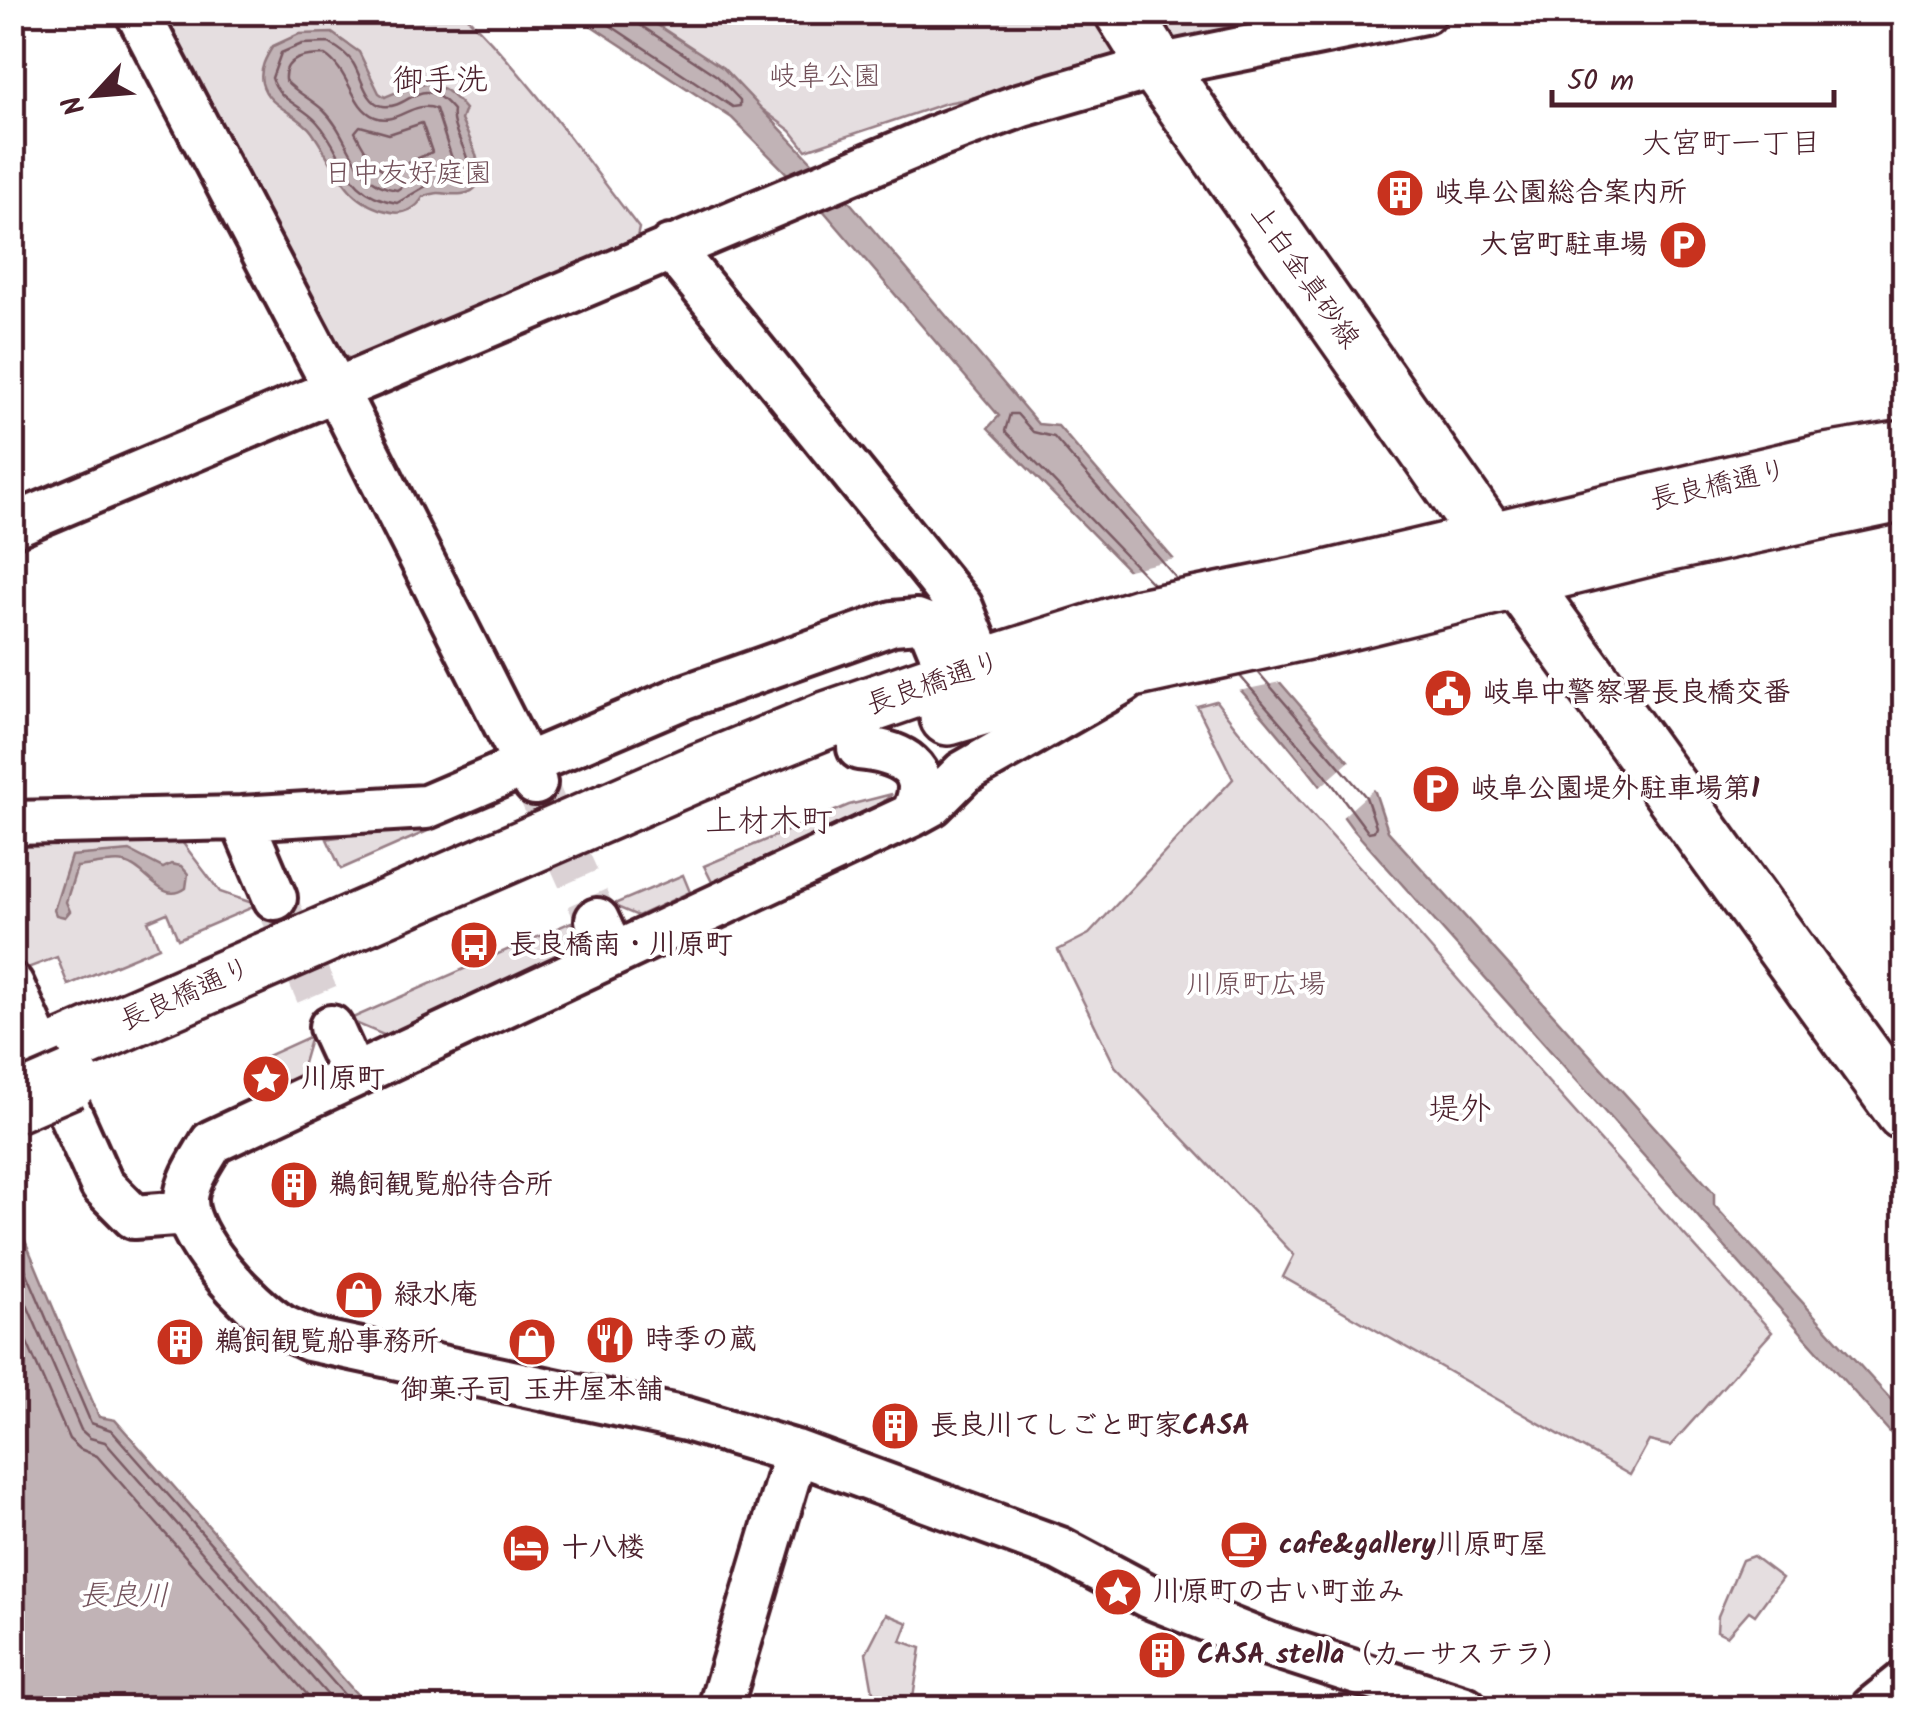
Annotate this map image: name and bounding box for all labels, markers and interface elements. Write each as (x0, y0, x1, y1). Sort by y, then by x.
north arrow (45, 45, 145, 145)
scale bar (1552, 45, 1834, 107)
park label: 岐阜公園 (769, 55, 881, 100)
district label: 御手洗 (392, 56, 488, 107)
text: 50 m (1567, 58, 1634, 106)
text: N (51, 87, 99, 123)
district label: 大宮町一丁目 (1641, 121, 1821, 169)
park label: 日中友好庭園 (324, 152, 492, 197)
building icon: 岐阜公園総合案内所 (1374, 167, 1426, 219)
place label: 岐阜公園総合案内所 (1435, 171, 1687, 216)
street label: 上白金真砂線 (1237, 195, 1371, 359)
parking icon: 大宮町駐車場 (1657, 219, 1709, 271)
place label: 大宮町駐車場 (1480, 223, 1648, 268)
street label: 長良橋通り (1646, 448, 1792, 524)
street label: 長良橋通り (860, 640, 1008, 728)
public building icon: 岐阜中警察署長良橋交番 (1422, 667, 1474, 719)
place label: 岐阜中警察署長良橋交番 (1483, 671, 1791, 716)
parking icon: 岐阜公園堤外駐車場第1 (1410, 763, 1462, 815)
place label: 岐阜公園堤外駐車場第1 (1471, 767, 1760, 812)
district label: 上材木町 (705, 797, 833, 848)
bus stop icon: 長良橋南・川原町 (448, 919, 500, 971)
place label: 長良橋南・川原町 (509, 923, 733, 968)
street label: 長良橋通り (113, 946, 259, 1044)
park label: 川原町広場 (1186, 963, 1326, 1008)
place icon: 川原町 (240, 1053, 292, 1105)
place label: 川原町 (301, 1057, 385, 1102)
district label: 堤外 (1428, 1085, 1492, 1136)
building icon: 鵜飼観覧船待合所 (268, 1159, 320, 1211)
place label: 鵜飼観覧船待合所 (329, 1163, 553, 1208)
shop icon: 緑水庵 (333, 1269, 385, 1321)
place label: 緑水庵 (394, 1273, 478, 1318)
restaurant icon: 時季の蔵 (584, 1314, 636, 1366)
building icon: 鵜飼観覧船事務所 (154, 1316, 206, 1368)
shop icon: 御菓子司 玉井屋本舗 (506, 1316, 558, 1368)
place label: 時季の蔵 (645, 1318, 757, 1363)
place label: 鵜飼観覧船事務所 (215, 1320, 439, 1365)
place label: 御菓子司 玉井屋本舗 (401, 1368, 663, 1413)
building icon: 長良川てしごと町家CASA (869, 1400, 921, 1452)
place label: 長良川てしごと町家CASA (930, 1404, 1250, 1449)
cafe icon: cafe&gallery川原町屋 (1218, 1519, 1270, 1571)
hotel icon: 十八楼 (500, 1522, 552, 1574)
place label: cafe&gallery川原町屋 (1279, 1523, 1548, 1568)
place label: 十八楼 (561, 1526, 645, 1571)
place icon: 川原町の古い町並み (1092, 1566, 1144, 1618)
place label: 川原町の古い町並み (1153, 1570, 1405, 1615)
water label: 長良川 (79, 1573, 169, 1621)
building icon: CASA stella（カーサステラ） (1136, 1629, 1188, 1681)
place label: CASA stella（カーサステラ） (1197, 1633, 1570, 1678)

